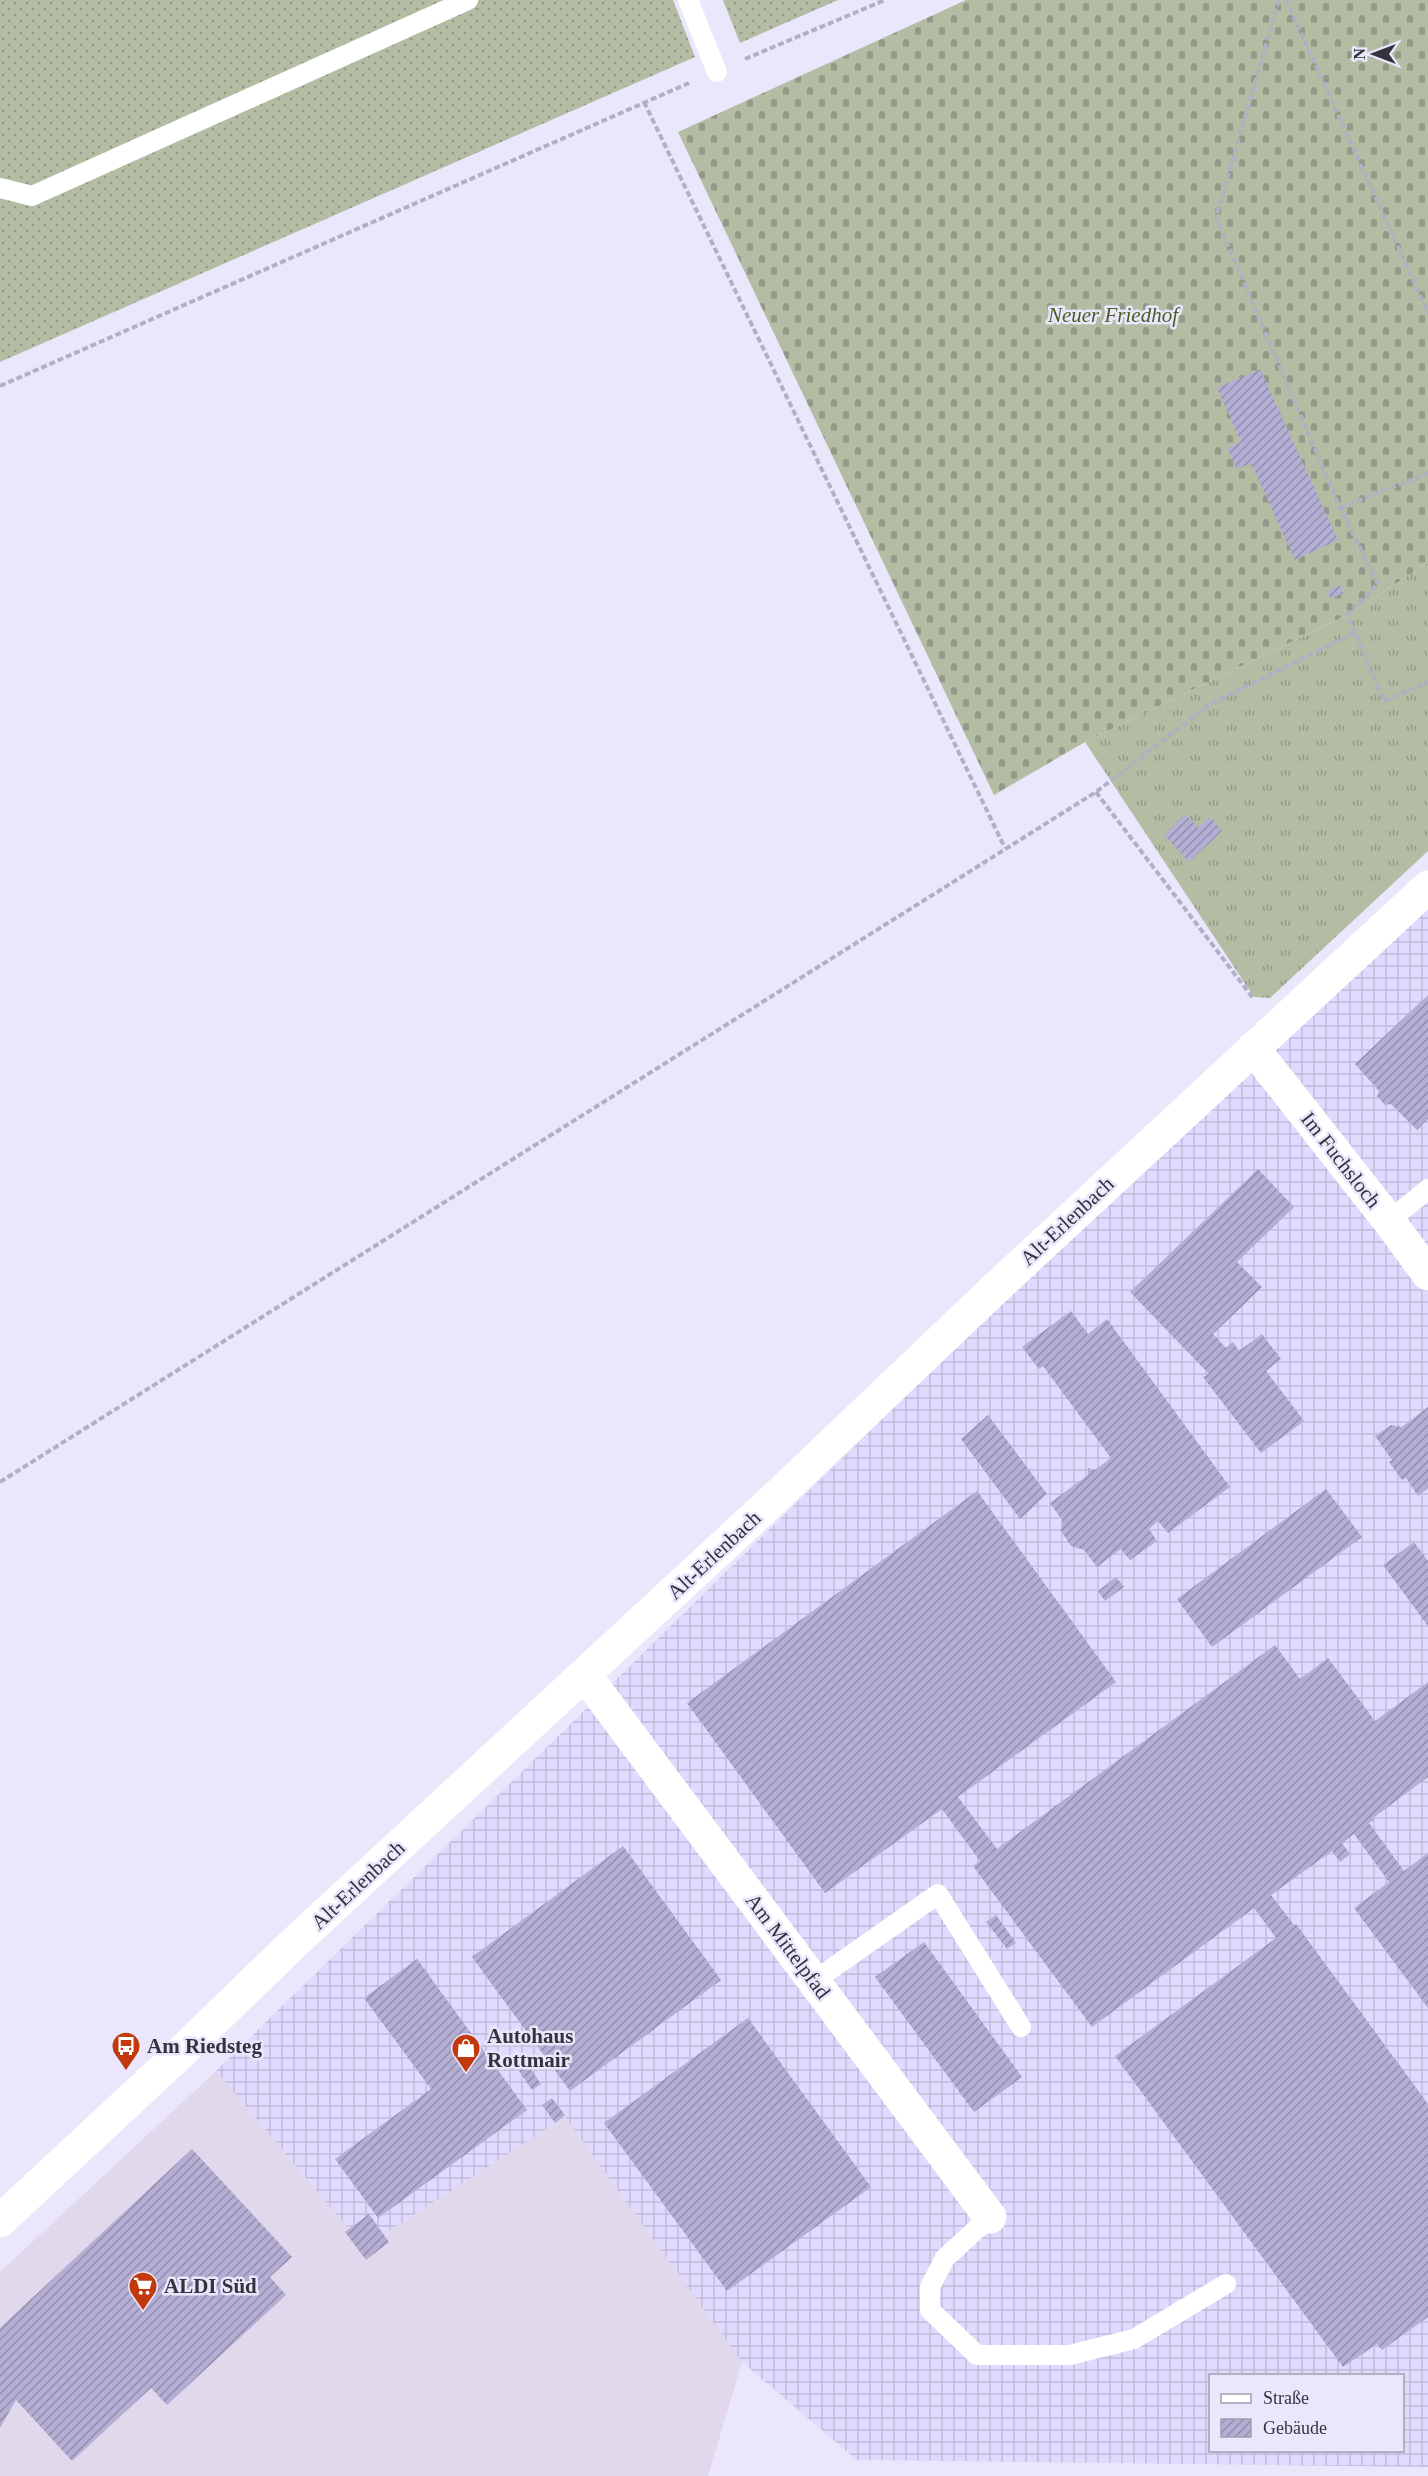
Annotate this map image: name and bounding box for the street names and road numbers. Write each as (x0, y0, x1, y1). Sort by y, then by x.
street label: Im Fuchsloch (1296, 1107, 1386, 1213)
street label: Alt-Erlenbach (1015, 1171, 1119, 1270)
street label: Alt-Erlenbach (662, 1505, 766, 1604)
street label: Alt-Erlenbach (306, 1835, 410, 1934)
street label: Am Mittelpfad (741, 1889, 836, 2004)

